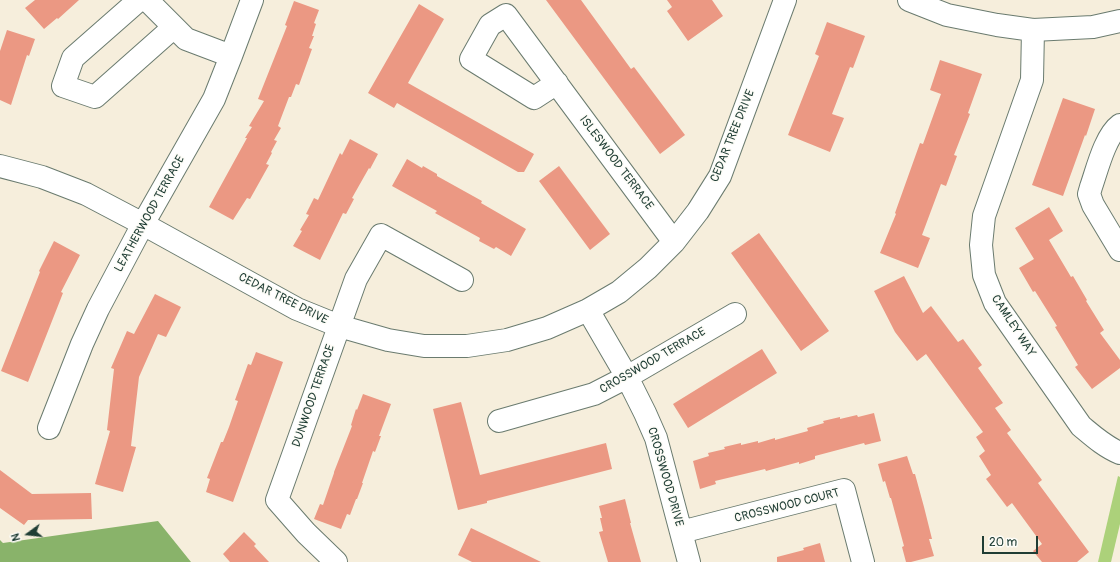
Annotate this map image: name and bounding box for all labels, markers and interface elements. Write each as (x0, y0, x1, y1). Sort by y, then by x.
street label: CEDAR TREE DRIVE (708, 88, 758, 184)
street label: ISLESWOOD TERRACE (576, 113, 656, 213)
street label: LEATHERWOOD TERRACE (112, 153, 188, 275)
street label: CEDAR TREE DRIVE (236, 270, 330, 328)
street label: CAMLEY WAY (988, 292, 1038, 360)
street label: CROSSWOOD TERRACE (598, 325, 708, 397)
street label: DUNWOOD TERRACE (290, 343, 338, 449)
street label: CROSSWOOD DRIVE (644, 426, 686, 528)
street label: CROSSWOOD COURT (733, 486, 841, 526)
north arrow (8, 514, 48, 554)
scale bar (984, 528, 1040, 554)
text: N (9, 532, 23, 543)
text: 20 m (989, 535, 1017, 550)

